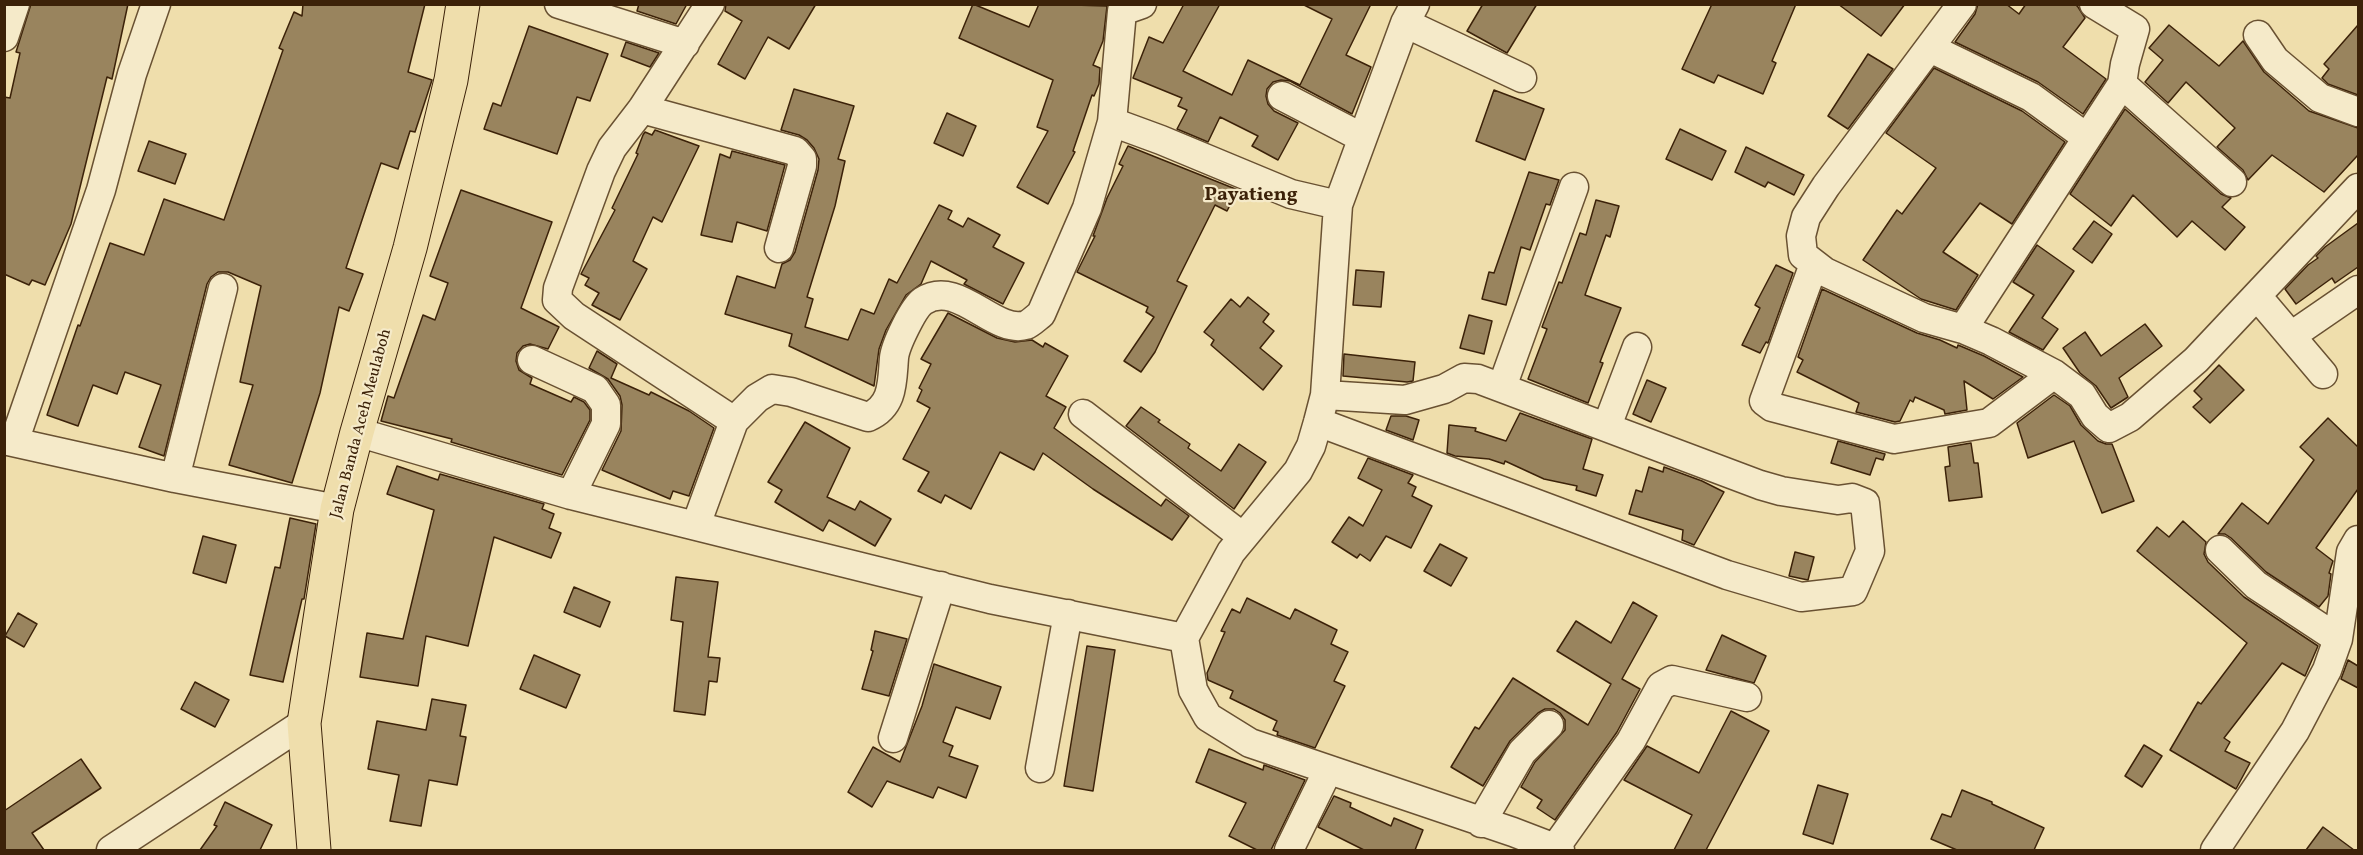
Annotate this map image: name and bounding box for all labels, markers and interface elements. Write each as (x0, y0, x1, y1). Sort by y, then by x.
district label: Payatieng (1204, 184, 1298, 208)
street label: Jalan Banda Aceh Meulaboh (327, 327, 397, 521)

